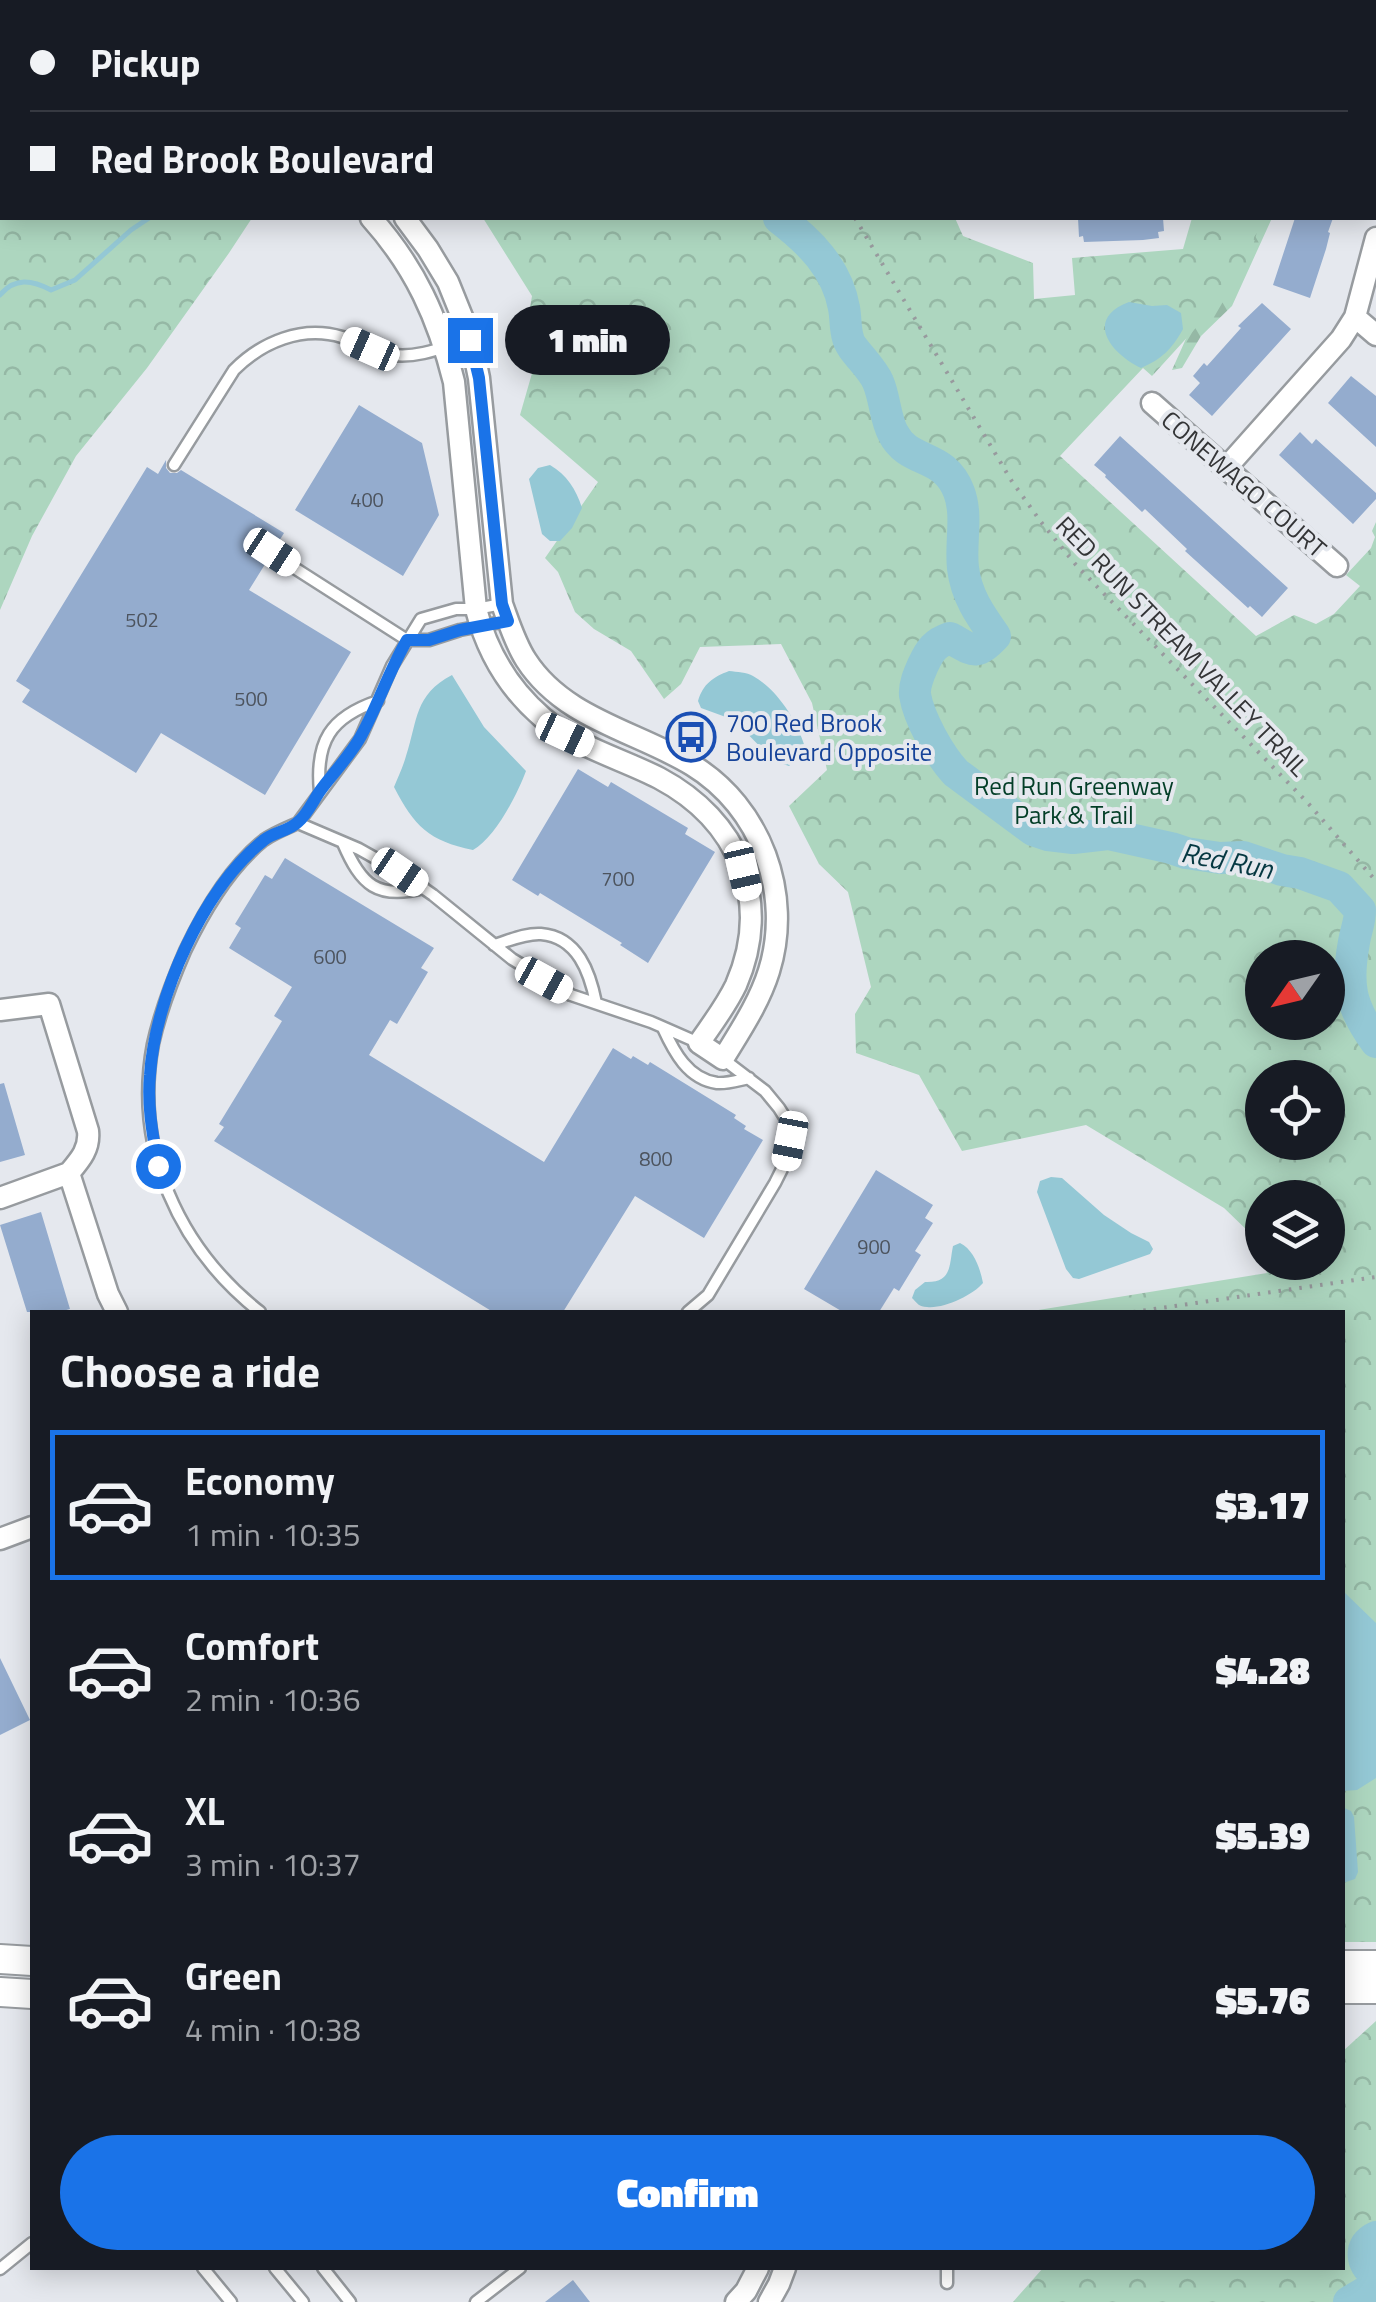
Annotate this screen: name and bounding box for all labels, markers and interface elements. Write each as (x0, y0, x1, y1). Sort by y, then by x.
text: Pickup (90, 34, 200, 92)
text: Red Brook Boulevard (90, 130, 434, 188)
callout: 1 min (505, 305, 670, 375)
text: 1 min (548, 316, 627, 364)
route end (448, 318, 493, 363)
car (336, 323, 404, 375)
street label: CONEWAGO COURT (1153, 401, 1335, 567)
house number: 400 (350, 484, 384, 515)
street label: RED RUN STREAM VALLEY TRAIL (1047, 507, 1317, 785)
car (239, 523, 305, 581)
house number: 502 (125, 604, 159, 635)
house number: 500 (234, 683, 268, 714)
place label: 700 Red Brook Boulevard Opposite (726, 704, 932, 771)
car (531, 709, 599, 761)
bus stop icon: 700 Red Brook Boulevard Opposite (665, 711, 717, 763)
park label: Red Run Greenway Park & Trail (974, 767, 1174, 834)
water label: Red Run (1178, 830, 1277, 890)
car (722, 838, 764, 904)
car (367, 843, 433, 901)
house number: 700 (601, 863, 635, 894)
north arrow (1245, 940, 1345, 1040)
map controls (1245, 940, 1345, 1280)
house number: 600 (313, 941, 347, 972)
car (510, 952, 578, 1008)
button: locate (1245, 1060, 1345, 1160)
car (770, 1109, 810, 1173)
house number: 800 (639, 1143, 673, 1174)
route start (136, 1144, 181, 1189)
button: layers (1245, 1180, 1345, 1280)
house number: 900 (857, 1231, 891, 1262)
text: Choose a ride (60, 1336, 320, 1404)
text: Economy (185, 1452, 335, 1510)
icon: car (65, 1460, 155, 1550)
text: $3.17 (1216, 1476, 1310, 1534)
text: 1 min · 10:35 (185, 1510, 361, 1558)
text: Comfort (185, 1617, 319, 1675)
icon: car (65, 1625, 155, 1715)
text: $4.28 (1216, 1641, 1310, 1699)
text: 2 min · 10:36 (185, 1675, 361, 1723)
text: XL (185, 1782, 225, 1840)
icon: car (65, 1790, 155, 1880)
text: $5.39 (1216, 1806, 1310, 1864)
text: 3 min · 10:37 (185, 1840, 361, 1888)
text: Green (185, 1947, 282, 2005)
icon: car (65, 1955, 155, 2045)
text: $5.76 (1216, 1971, 1310, 2029)
text: 4 min · 10:38 (185, 2005, 361, 2053)
button: Confirm (60, 2135, 1315, 2250)

